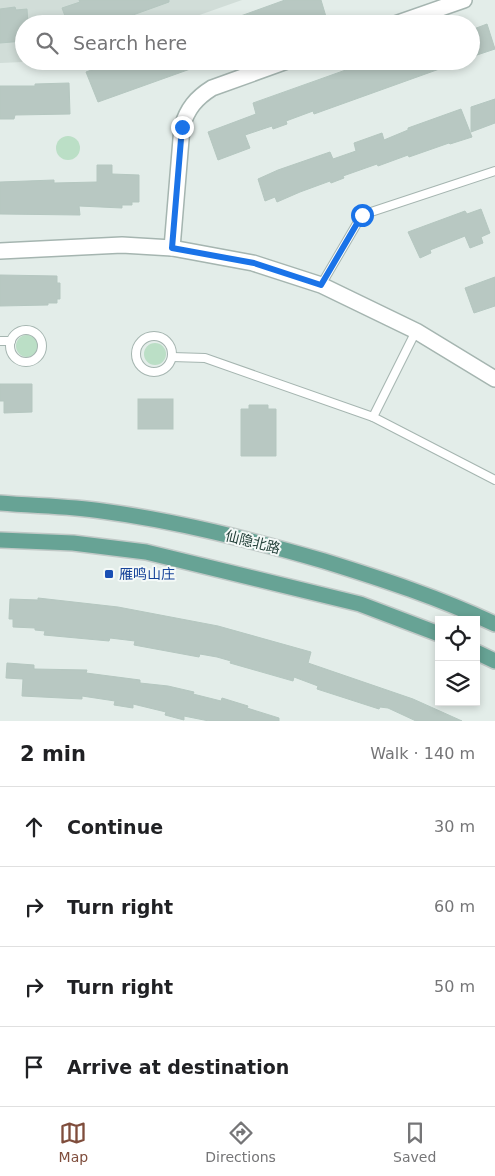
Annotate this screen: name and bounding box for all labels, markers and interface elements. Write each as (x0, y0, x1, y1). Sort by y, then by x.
search box (15, 15, 480, 70)
icon: search (33, 29, 61, 57)
text: Search here (73, 32, 187, 54)
route end (171, 116, 194, 139)
route start (351, 204, 374, 227)
street label: 仙隐北路 (224, 527, 282, 557)
place label: 雁鸣山庄 (119, 566, 175, 582)
marker: 雁鸣山庄 (103, 568, 115, 580)
map controls (435, 616, 480, 706)
button: locate (435, 616, 480, 661)
button: layers (435, 661, 480, 706)
text: 2 min (20, 742, 86, 766)
text: Walk · 140 m (370, 744, 475, 763)
icon: ahead (20, 813, 48, 841)
text: Continue (67, 816, 163, 838)
text: 30 m (434, 817, 475, 836)
icon: right (20, 893, 48, 921)
text: Turn right (67, 896, 173, 918)
text: 60 m (434, 897, 475, 916)
icon: right (20, 973, 48, 1001)
text: Turn right (67, 976, 173, 998)
text: 50 m (434, 977, 475, 996)
icon: arrive (20, 1053, 48, 1081)
text: Arrive at destination (67, 1056, 289, 1078)
tab: Map (59, 1119, 88, 1165)
tab: Directions (205, 1119, 276, 1165)
tab: Saved (393, 1119, 436, 1165)

